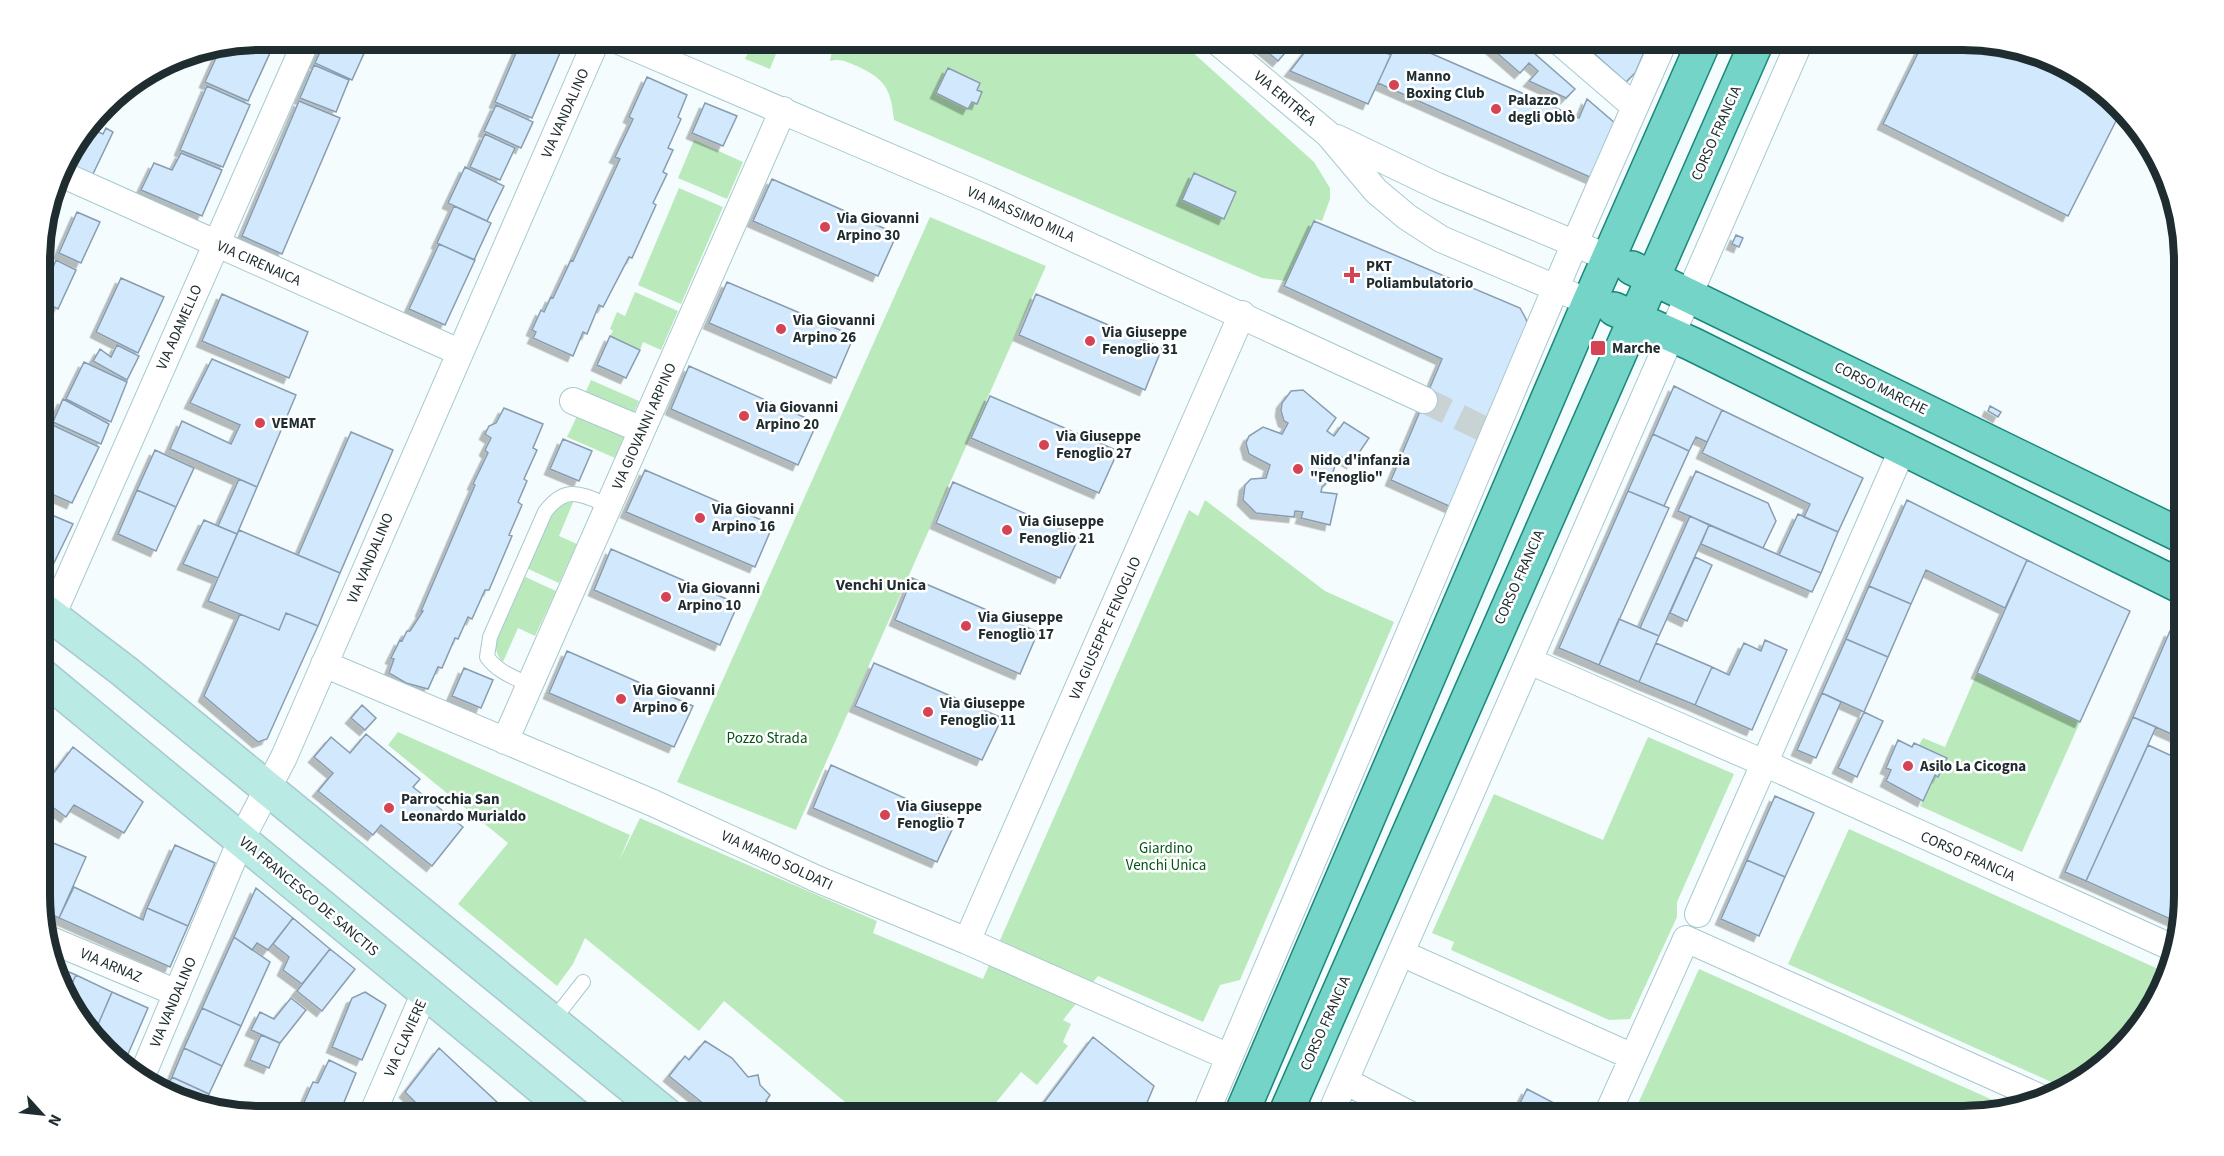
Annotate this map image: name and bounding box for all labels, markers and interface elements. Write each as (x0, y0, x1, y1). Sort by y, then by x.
street label: VIA VANDALINO (536, 65, 595, 161)
street label: VIA ERITREA (1249, 66, 1321, 131)
place label: Manno Boxing Club (1406, 66, 1485, 104)
marker: Manno Boxing Club (1387, 78, 1401, 92)
street label: CORSO FRANCIA (1686, 82, 1747, 184)
place label: Palazzo degli Oblò (1508, 90, 1575, 128)
marker: Palazzo degli Oblò (1489, 102, 1503, 116)
street label: VIA MASSIMO MILA (964, 181, 1079, 248)
place label: Via Giovanni Arpino 30 (836, 208, 919, 246)
marker: Via Giovanni Arpino 30 (818, 220, 832, 234)
street label: VIA CIRENAICA (213, 236, 305, 292)
place label: PKT Poliambulatorio (1366, 256, 1473, 294)
marker: PKT Poliambulatorio (1343, 266, 1361, 284)
street label: VIA ADAMELLO (151, 281, 208, 373)
place label: Via Giovanni Arpino 26 (792, 310, 875, 348)
marker: Via Giovanni Arpino 26 (774, 322, 788, 336)
place label: Via Giuseppe Fenoglio 31 (1101, 322, 1187, 360)
marker: Via Giuseppe Fenoglio 31 (1083, 334, 1097, 348)
place label: Marche (1612, 338, 1661, 359)
marker: Marche (1589, 339, 1607, 357)
street label: CORSO MARCHE (1831, 357, 1931, 420)
street label: VIA GIOVANNI ARPINO (607, 359, 682, 493)
place label: Via Giovanni Arpino 20 (755, 397, 838, 435)
marker: Via Giovanni Arpino 20 (737, 409, 751, 423)
place label: VEMAT (271, 413, 316, 434)
marker: VEMAT (253, 416, 267, 430)
place label: Via Giuseppe Fenoglio 27 (1055, 426, 1141, 464)
marker: Via Giuseppe Fenoglio 27 (1037, 438, 1051, 452)
place label: Nido d'infanzia "Fenoglio" (1310, 450, 1410, 488)
marker: Nido d'infanzia "Fenoglio" (1291, 462, 1305, 476)
place label: Via Giovanni Arpino 16 (711, 499, 794, 537)
street label: VIA VANDALINO (342, 510, 399, 607)
marker: Via Giovanni Arpino 16 (693, 511, 707, 525)
place label: Via Giuseppe Fenoglio 21 (1018, 511, 1104, 549)
marker: Via Giuseppe Fenoglio 21 (1000, 523, 1014, 537)
street label: CORSO FRANCIA (1489, 526, 1550, 628)
street label: VIA GIUSEPPE FENOGLIO (1064, 553, 1147, 703)
district label: Venchi Unica (835, 574, 926, 596)
place label: Via Giovanni Arpino 10 (677, 578, 760, 616)
marker: Via Giovanni Arpino 10 (659, 590, 673, 604)
place label: Via Giuseppe Fenoglio 17 (977, 607, 1063, 645)
marker: Via Giuseppe Fenoglio 17 (959, 619, 973, 633)
place label: Via Giovanni Arpino 6 (632, 680, 715, 718)
marker: Via Giovanni Arpino 6 (614, 692, 628, 706)
place label: Via Giuseppe Fenoglio 11 (939, 693, 1025, 731)
marker: Via Giuseppe Fenoglio 11 (921, 705, 935, 719)
park label: Pozzo Strada (727, 728, 807, 749)
place label: Asilo La Cicogna (1919, 756, 2026, 777)
marker: Asilo La Cicogna (1901, 759, 1915, 773)
place label: Parrocchia San Leonardo Murialdo (401, 789, 526, 827)
place label: Via Giuseppe Fenoglio 7 (896, 796, 982, 834)
marker: Parrocchia San Leonardo Murialdo (382, 801, 396, 815)
marker: Via Giuseppe Fenoglio 7 (878, 808, 892, 822)
street label: VIA MARIO SOLDATI (718, 825, 836, 896)
street label: CORSO FRANCIA (1917, 826, 2019, 887)
street label: VIA FRANCESCO DE SANCTIS (234, 832, 383, 961)
park label: Giardino Venchi Unica (1126, 838, 1206, 876)
street label: VIA ARNAZ (77, 943, 145, 988)
street label: VIA VANDALINO (145, 954, 202, 1051)
street label: CORSO FRANCIA (1295, 972, 1356, 1074)
street label: VIA CLAVIERE (379, 996, 432, 1080)
north arrow (12, 1084, 72, 1144)
text: N (42, 1111, 67, 1130)

